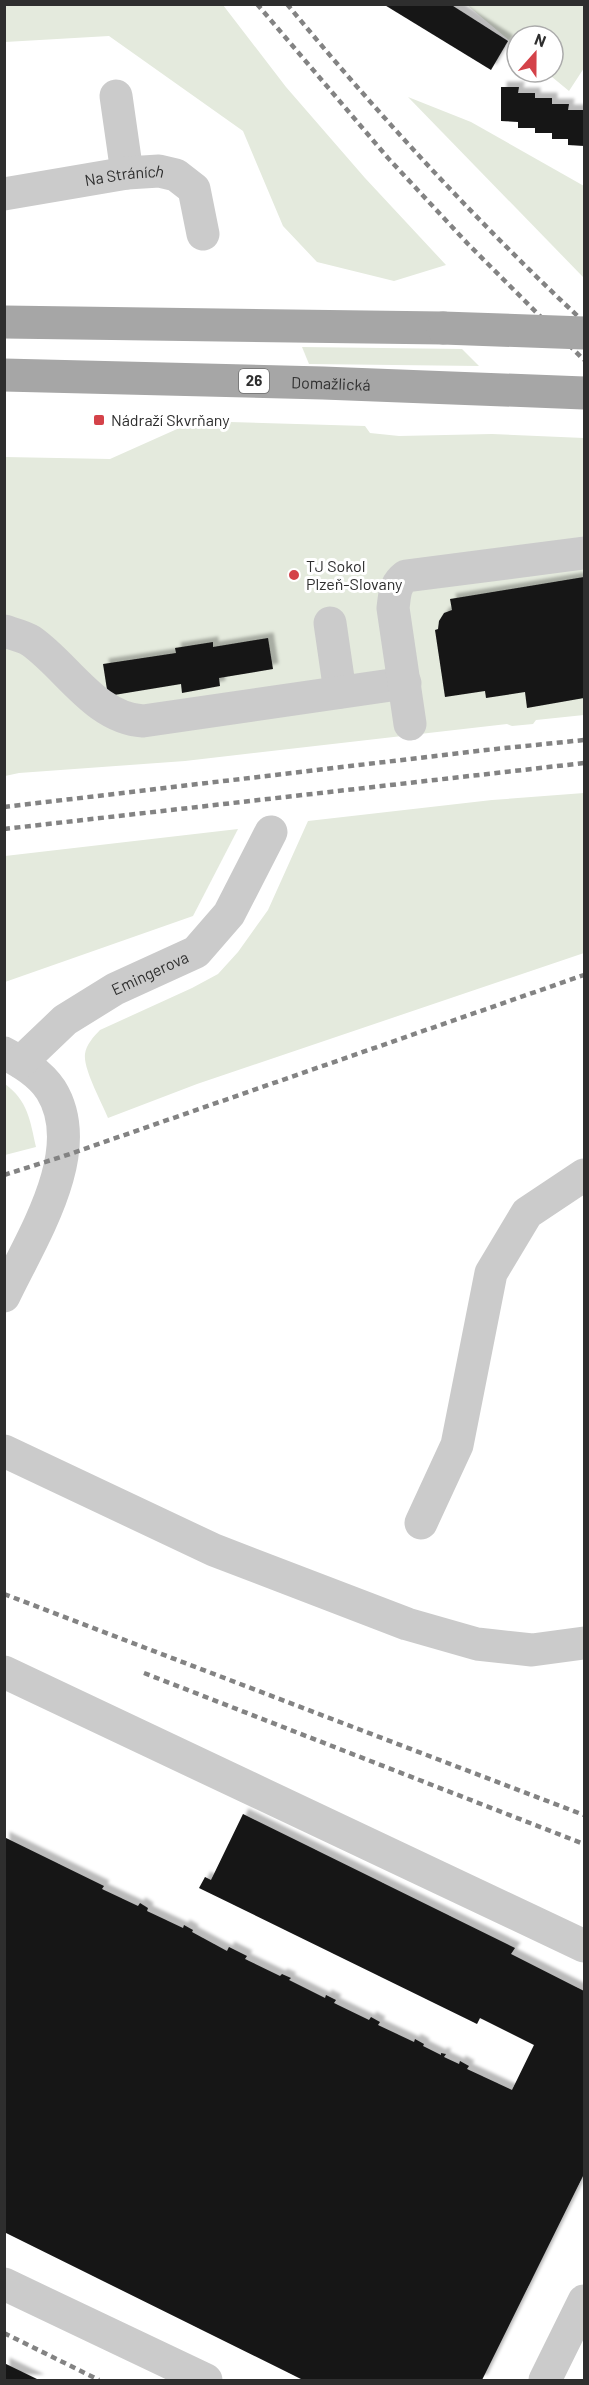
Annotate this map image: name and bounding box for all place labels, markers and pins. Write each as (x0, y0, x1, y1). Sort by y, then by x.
place label: Nádraží Skvrňany (111, 410, 230, 429)
marker: Nádraží Skvrňany (92, 413, 106, 427)
place label: TJ Sokol Plzeň-Slovany (306, 556, 403, 593)
marker: TJ Sokol Plzeň-Slovany (287, 568, 301, 582)

